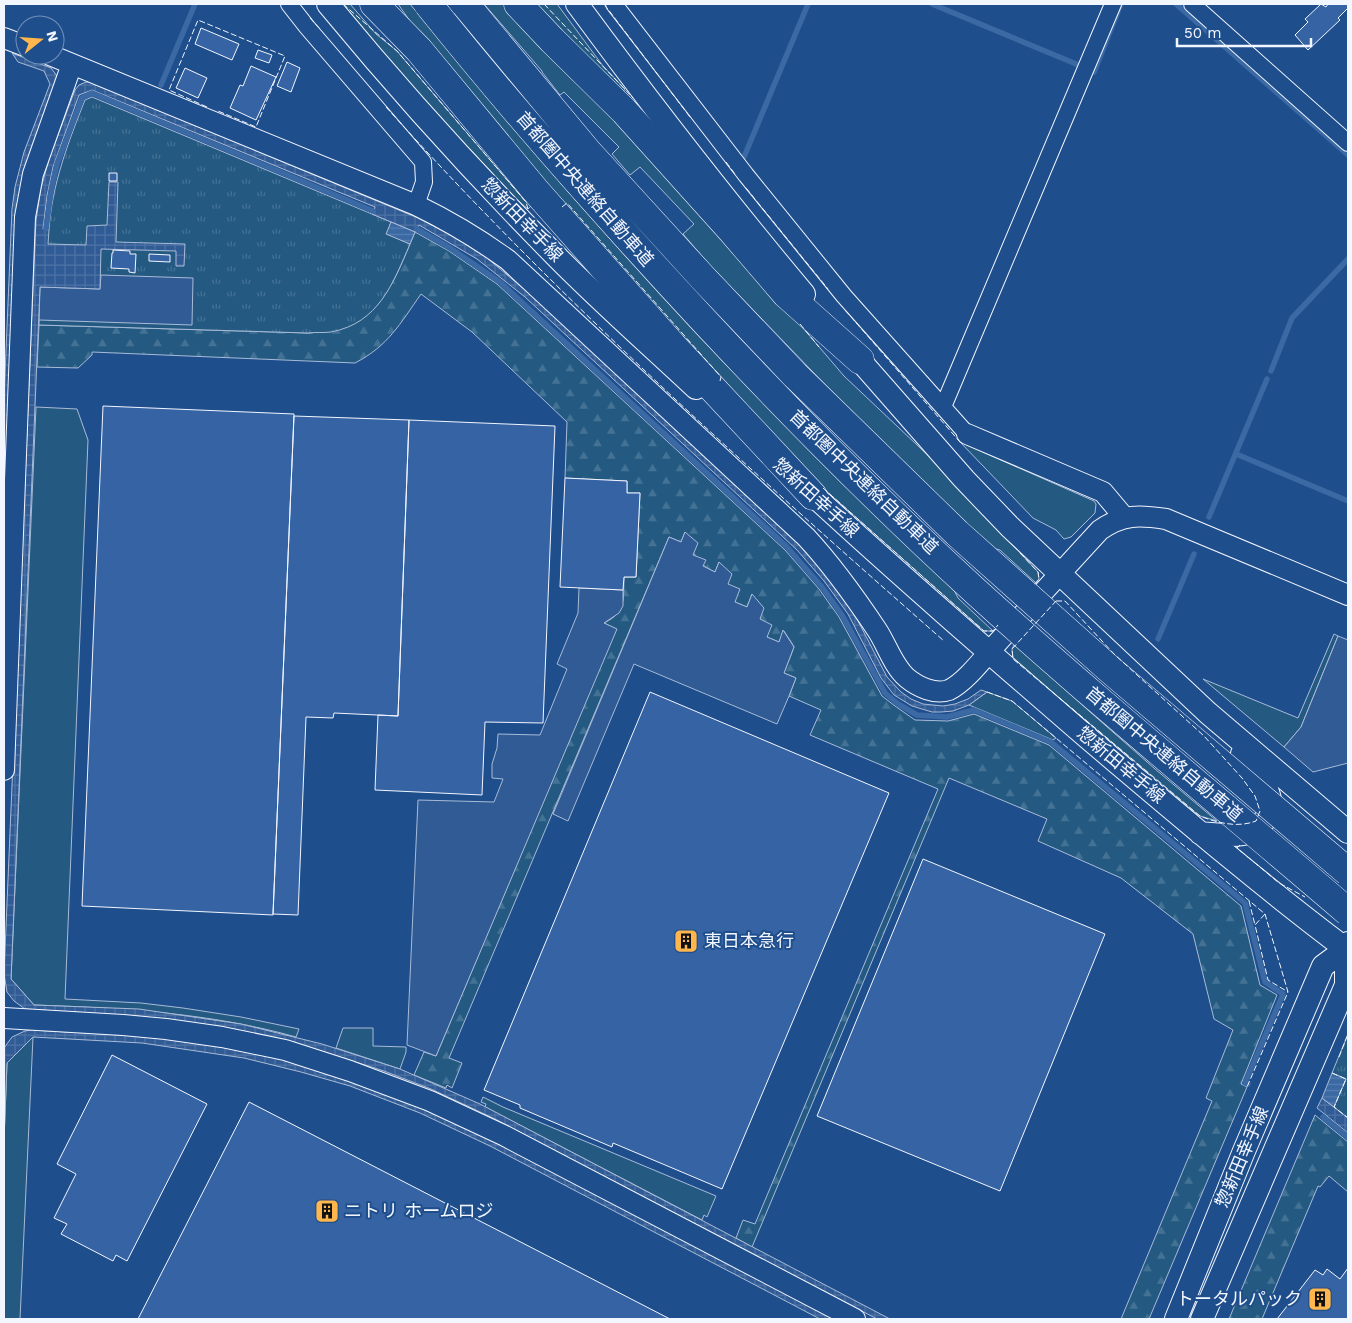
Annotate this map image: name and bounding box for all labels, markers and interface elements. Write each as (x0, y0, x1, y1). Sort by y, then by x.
north arrow (15, 15, 65, 65)
scale bar (1177, 15, 1311, 47)
text: 50 m (1184, 24, 1221, 42)
text: N (43, 29, 62, 43)
street label: 首都圏中央連絡自動車道 (513, 107, 658, 270)
street label: 惣新田幸手線 (477, 174, 567, 266)
street label: 首都圏中央連絡自動車道 (786, 405, 943, 558)
street label: 惣新田幸手線 (769, 454, 863, 542)
street label: 首都圏中央連絡自動車道 (1082, 682, 1247, 825)
street label: 惣新田幸手線 (1073, 722, 1169, 807)
building icon: 東日本急行 (673, 928, 699, 954)
place label: 東日本急行 (704, 930, 794, 951)
street label: 惣新田幸手線 (1211, 1103, 1272, 1211)
building icon: ニトリ ホームロジ (314, 1198, 340, 1224)
place label: ニトリ ホームロジ (344, 1200, 494, 1221)
building icon: トータルパック (1307, 1286, 1333, 1312)
place label: トータルパック (1176, 1288, 1302, 1309)

